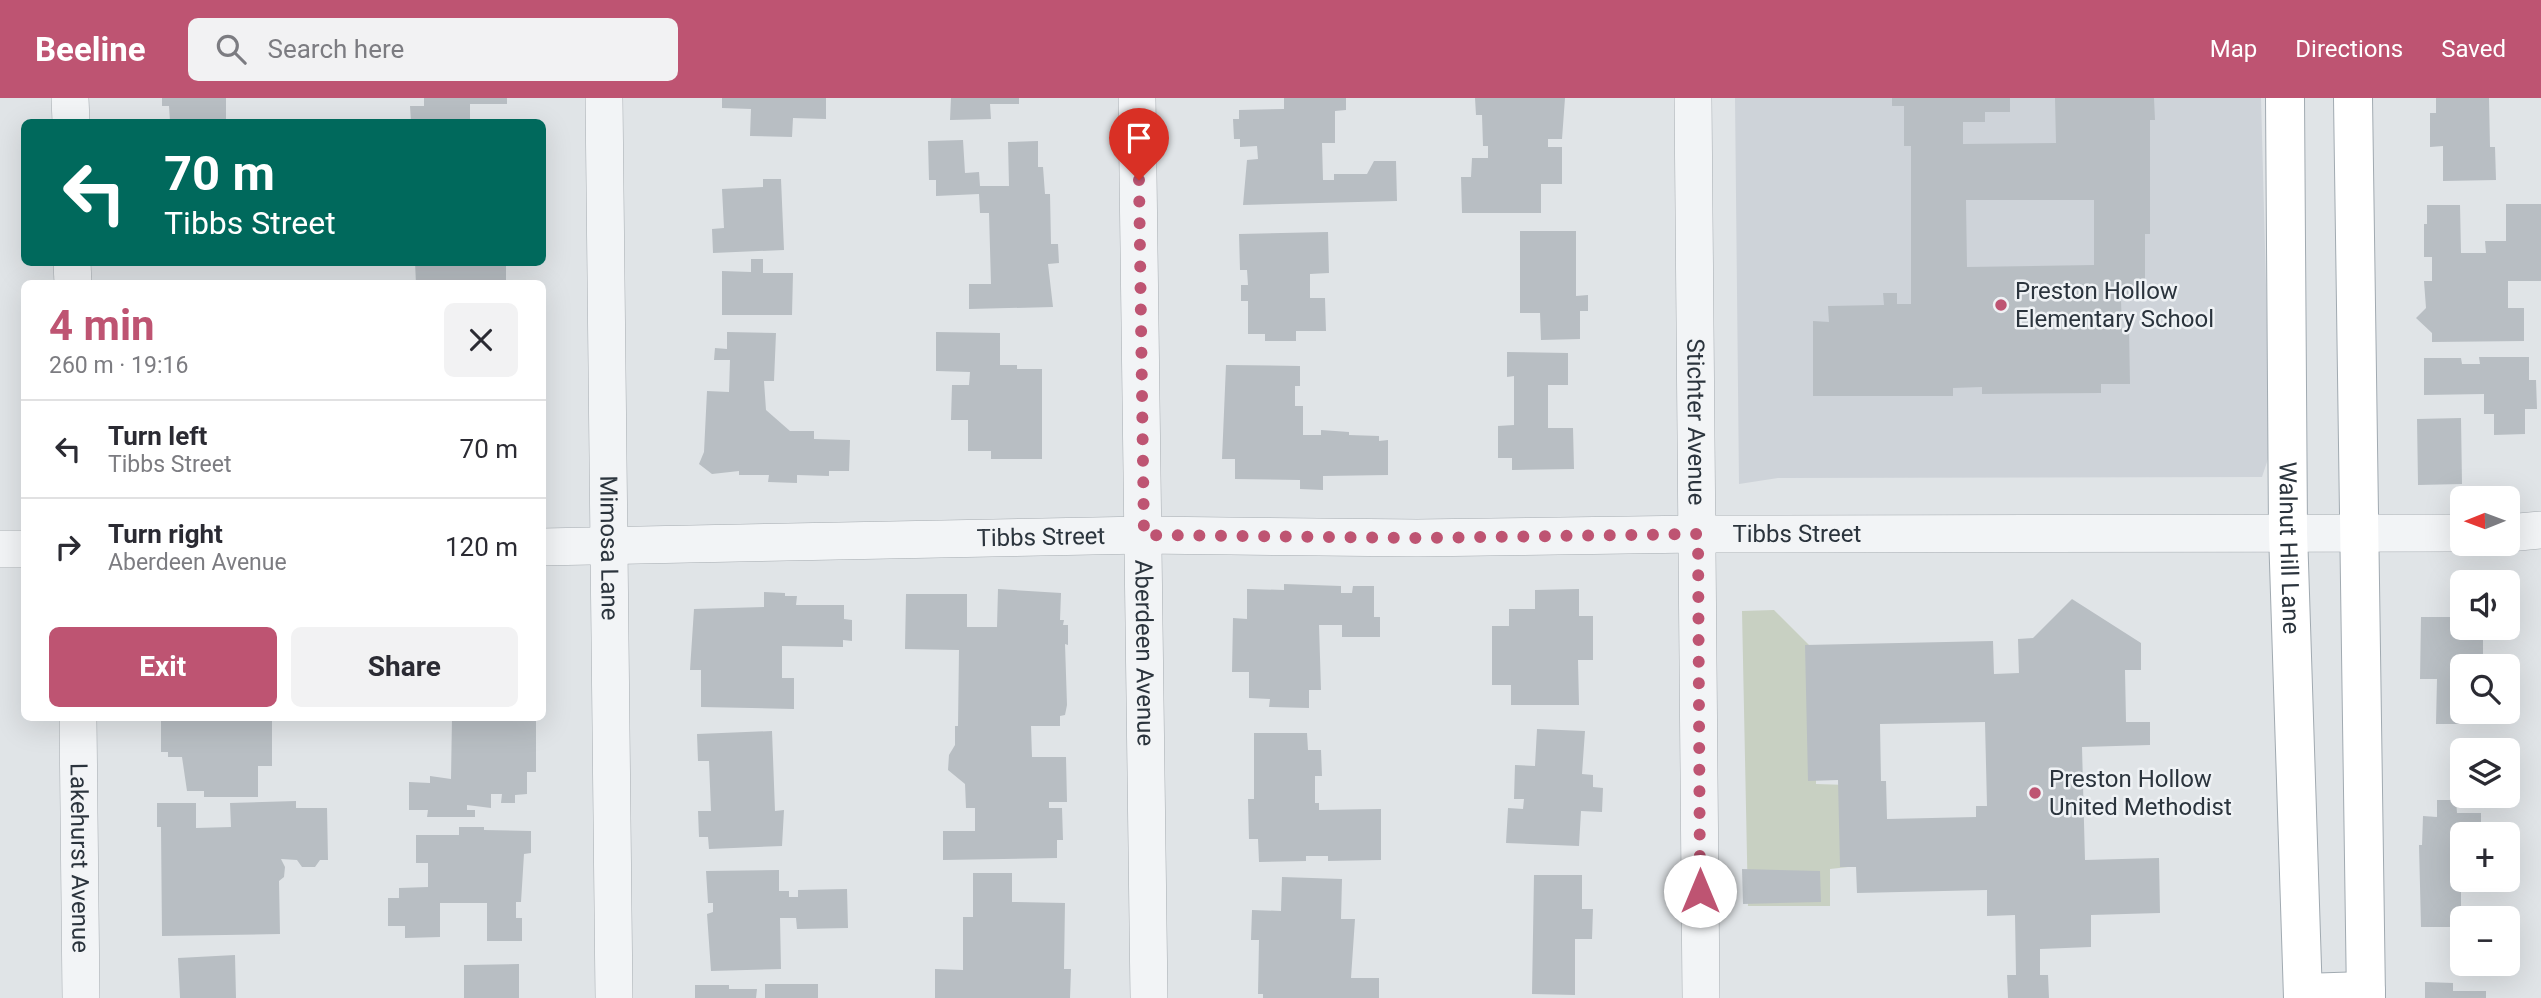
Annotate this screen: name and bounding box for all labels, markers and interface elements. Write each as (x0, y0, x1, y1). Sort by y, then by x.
search box (188, 18, 678, 81)
text: Beeline (35, 30, 146, 69)
icon: search (212, 30, 250, 68)
text: Search here (268, 34, 404, 64)
text: Map (2210, 35, 2257, 63)
text: Directions (2295, 35, 2403, 63)
text: Saved (2441, 35, 2506, 63)
pin (1109, 108, 1169, 180)
icon: arrive (1120, 119, 1158, 157)
text: 70 m (164, 145, 275, 202)
icon: left (49, 147, 140, 238)
text: Tibbs Street (164, 204, 336, 242)
place label: Preston Hollow Elementary School (2015, 277, 2214, 333)
marker: Preston Hollow Elementary School (1993, 297, 2009, 313)
text: 4 min (49, 301, 155, 350)
button: close (444, 303, 518, 377)
street label: Stichter Avenue (1681, 338, 1711, 506)
text: 260 m · 19:16 (49, 352, 188, 379)
text: Turn left (108, 421, 207, 451)
icon: left (49, 430, 87, 468)
text: 70 m (460, 434, 518, 464)
text: Tibbs Street (108, 451, 231, 478)
street label: Walnut Hill Lane (2274, 462, 2305, 635)
street label: Mimosa Lane (594, 475, 624, 621)
north arrow (2450, 486, 2520, 556)
map controls (2450, 486, 2520, 976)
text: Turn right (108, 519, 223, 549)
street label: Tibbs Street (1732, 520, 1861, 548)
street label: Tibbs Street (976, 522, 1106, 552)
icon: right (49, 528, 87, 566)
text: 120 m (445, 532, 518, 562)
text: Aberdeen Avenue (108, 549, 287, 576)
street label: Aberdeen Avenue (1129, 559, 1160, 746)
button: sound (2450, 570, 2520, 640)
button: Exit (49, 627, 277, 707)
button: Share (291, 627, 518, 707)
button: search (2450, 654, 2520, 724)
button: layers (2450, 738, 2520, 808)
street label: Lakehurst Avenue (64, 763, 95, 953)
place label: Preston Hollow United Methodist (2049, 765, 2232, 821)
marker: Preston Hollow United Methodist (2027, 785, 2043, 801)
button: + (2450, 822, 2520, 892)
position arrow (1663, 854, 1737, 928)
button: − (2450, 906, 2520, 976)

